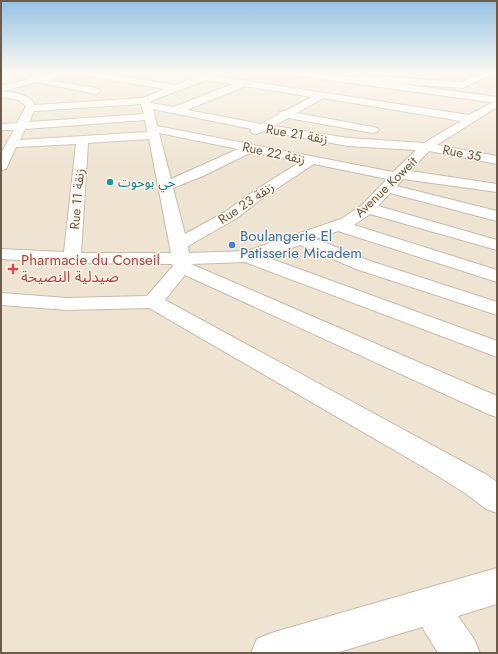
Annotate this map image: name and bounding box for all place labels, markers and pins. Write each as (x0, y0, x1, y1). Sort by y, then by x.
place label: حي بوحوت (118, 173, 176, 193)
marker: حي بوحوت (105, 177, 115, 187)
place label: Boulangerie El Patisserie Micadem (240, 225, 362, 264)
marker: Boulangerie El Patisserie Micadem (227, 240, 237, 250)
place label: Pharmacie du Conseil صيدلية النصيحة (21, 249, 160, 288)
marker: Pharmacie du Conseil صيدلية النصيحة (8, 264, 18, 274)

